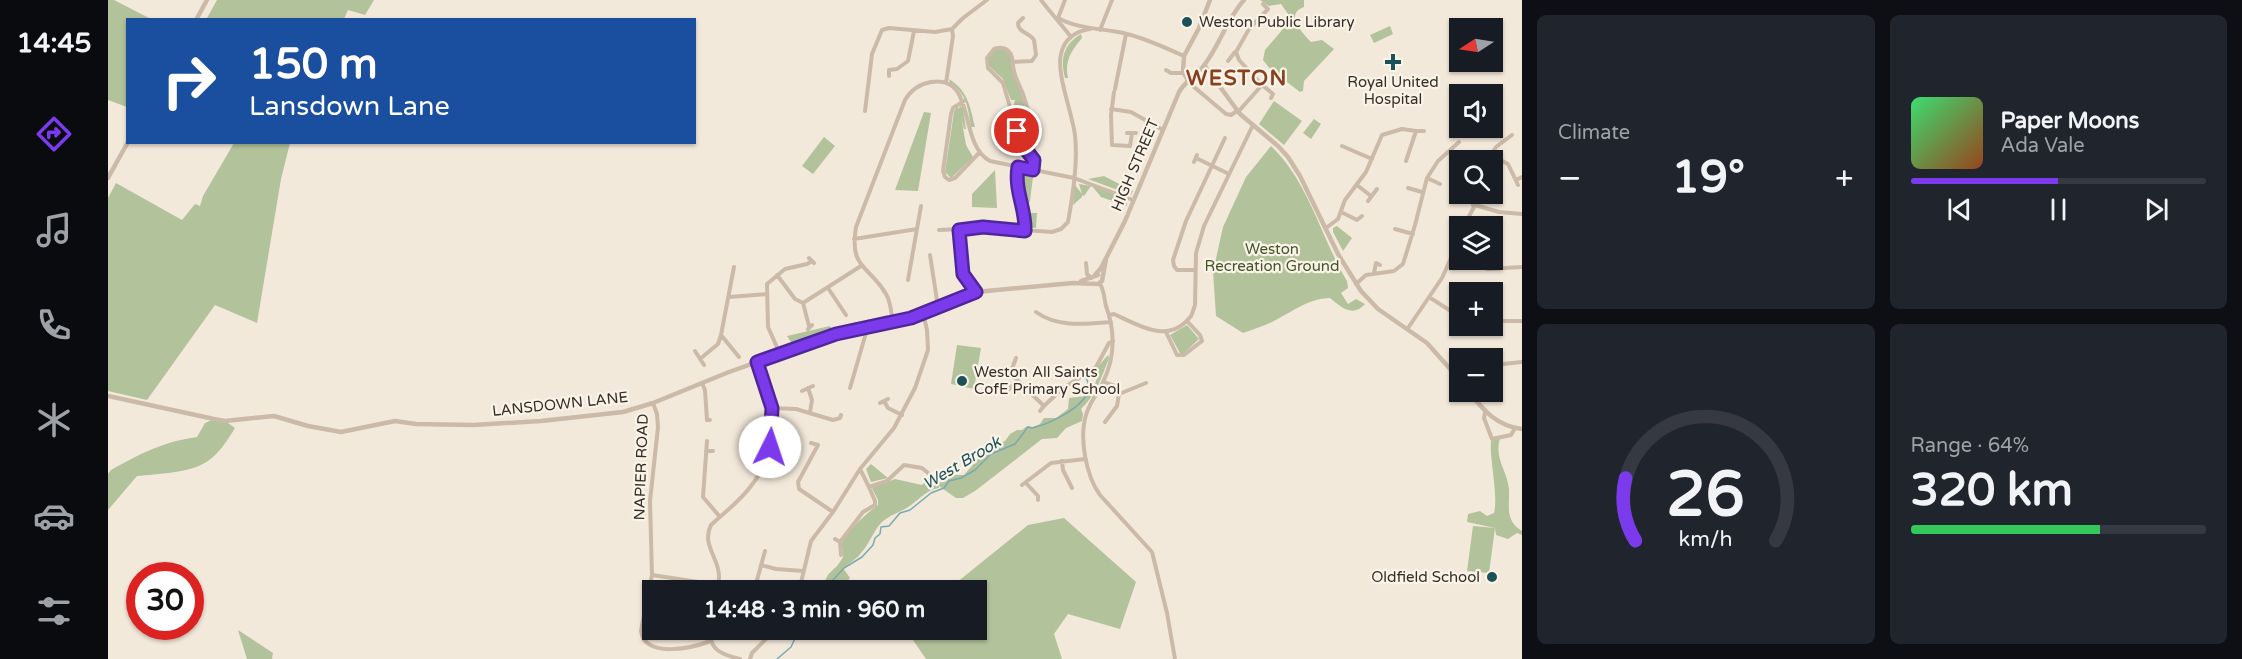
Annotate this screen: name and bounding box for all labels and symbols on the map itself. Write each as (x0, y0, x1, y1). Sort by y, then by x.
place label: Weston Public Library (1199, 13, 1355, 31)
marker: Weston Public Library (1180, 15, 1194, 29)
north arrow (1449, 18, 1503, 72)
marker: Royal United Hospital (1384, 53, 1402, 71)
district label: WESTON (1186, 66, 1288, 91)
place label: Royal United Hospital (1347, 73, 1439, 108)
pin (991, 105, 1042, 156)
street label: HIGH STREET (1107, 116, 1163, 214)
park label: Weston Recreation Ground (1205, 240, 1339, 275)
place label: Weston All Saints CofE Primary School (974, 363, 1120, 398)
marker: Weston All Saints CofE Primary School (955, 374, 969, 388)
street label: LANSDOWN LANE (491, 388, 629, 420)
street label: NAPIER ROAD (630, 413, 652, 521)
position arrow (738, 415, 802, 479)
water label: West Brook (919, 431, 1006, 494)
speed limit sign: 30 (126, 562, 204, 640)
place label: Oldfield School (1371, 568, 1480, 586)
marker: Oldfield School (1485, 570, 1499, 584)

